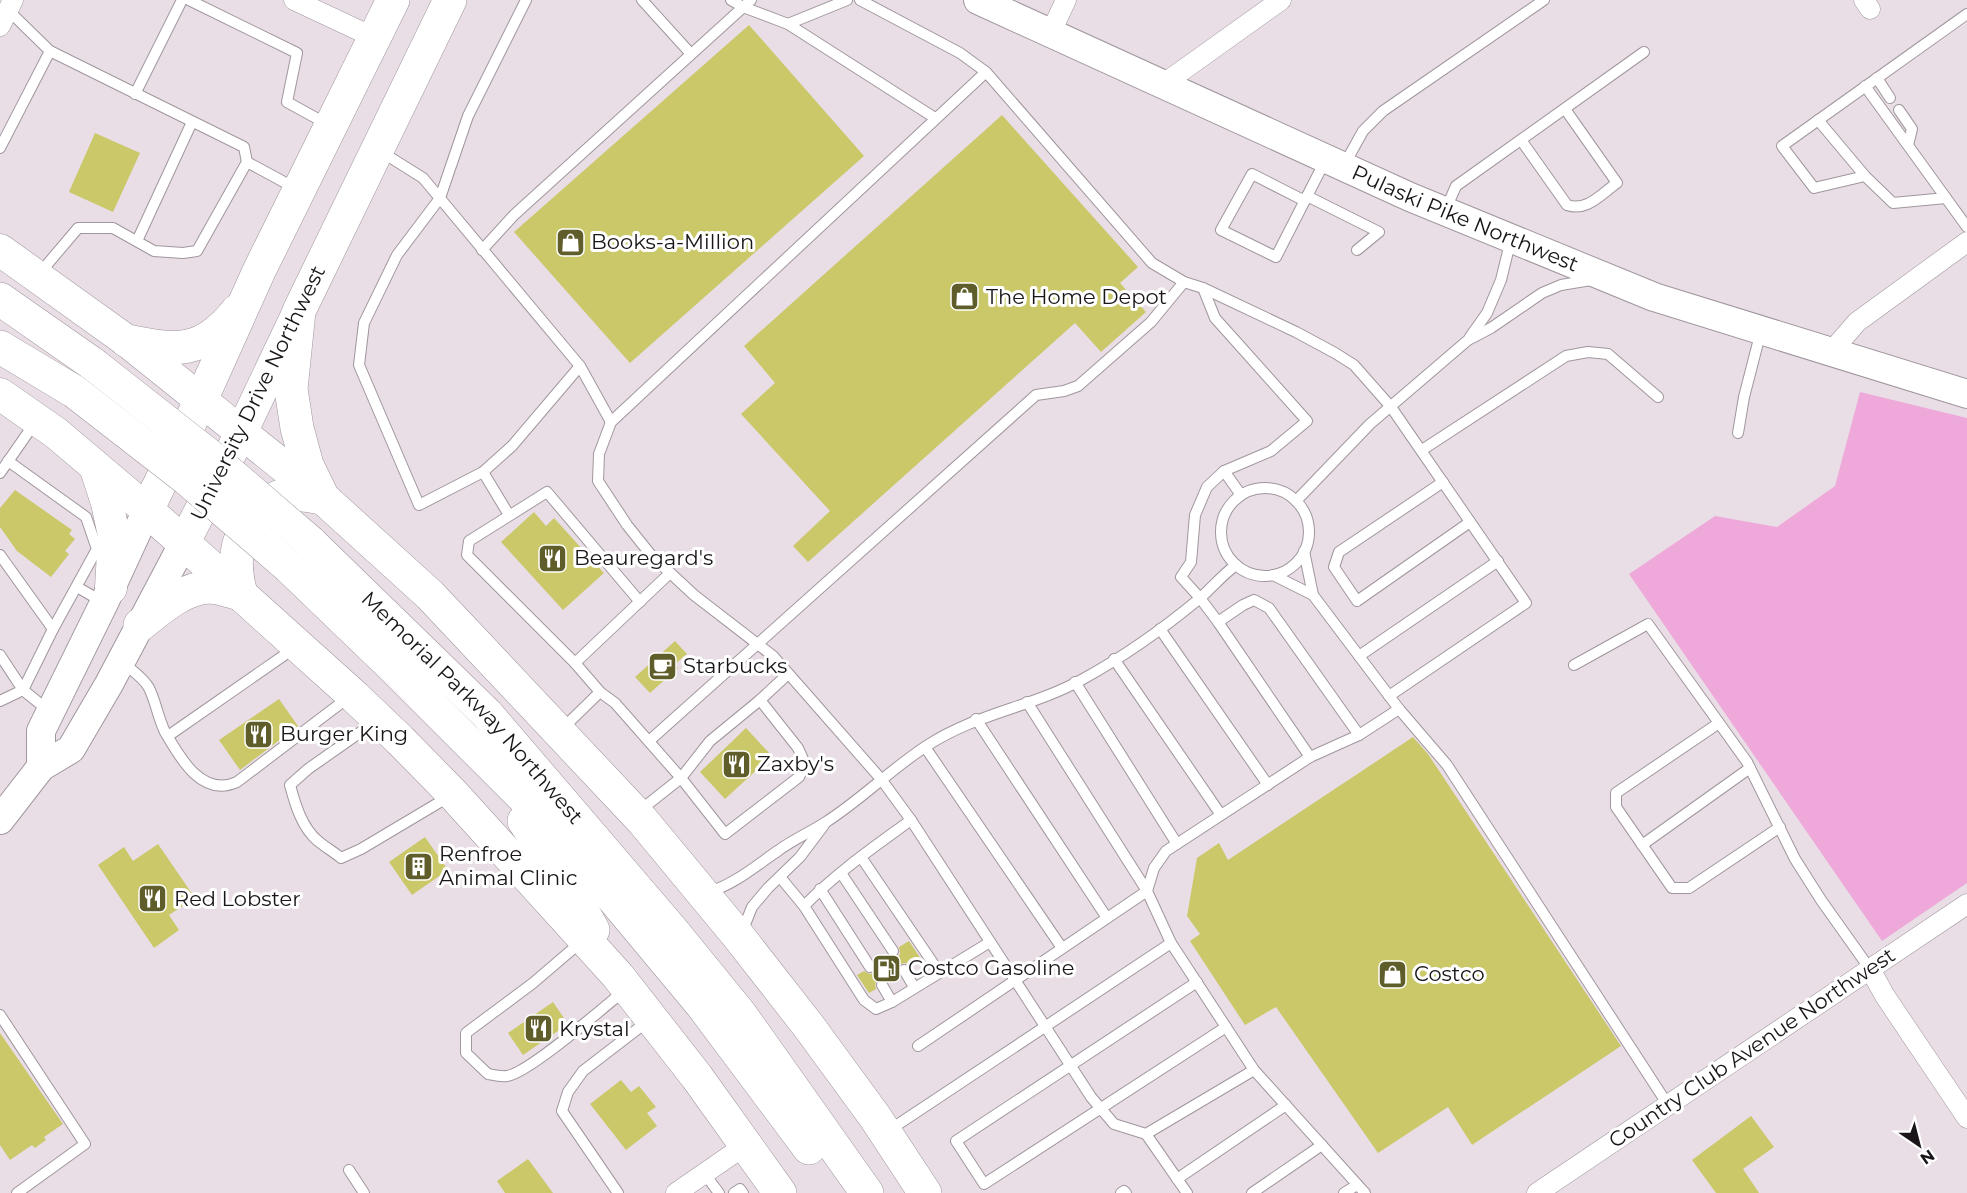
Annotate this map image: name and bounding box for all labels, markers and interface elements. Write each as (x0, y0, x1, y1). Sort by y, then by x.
street label: Pulaski Pike Northwest (1348, 159, 1582, 277)
shop icon: Books-a-Million (554, 226, 586, 258)
place label: Books-a-Million (591, 229, 754, 254)
street label: University Drive Northwest (185, 261, 330, 524)
shop icon: The Home Depot (949, 281, 981, 313)
place label: The Home Depot (986, 284, 1167, 309)
restaurant icon: Beauregard's (537, 542, 569, 574)
place label: Beauregard's (574, 545, 713, 570)
street label: Memorial Parkway Northwest (356, 586, 588, 829)
cafe icon: Starbucks (646, 650, 678, 682)
place label: Starbucks (683, 653, 787, 678)
restaurant icon: Burger King (243, 718, 275, 750)
place label: Burger King (280, 721, 408, 746)
restaurant icon: Zaxby's (720, 748, 752, 780)
place label: Zaxby's (757, 751, 834, 776)
place label: Renfroe Animal Clinic (439, 841, 578, 890)
building icon: Renfroe Animal Clinic (402, 850, 434, 882)
restaurant icon: Red Lobster (137, 883, 169, 915)
place label: Red Lobster (174, 886, 301, 911)
street label: Country Club Avenue Northwest (1604, 942, 1900, 1153)
fuel station icon: Costco Gasoline (871, 952, 903, 984)
place label: Costco Gasoline (908, 955, 1074, 980)
shop icon: Costco (1377, 958, 1409, 990)
place label: Costco (1414, 961, 1485, 986)
restaurant icon: Krystal (522, 1013, 554, 1045)
place label: Krystal (559, 1016, 630, 1041)
north arrow (1889, 1115, 1949, 1175)
text: N (1917, 1145, 1938, 1168)

